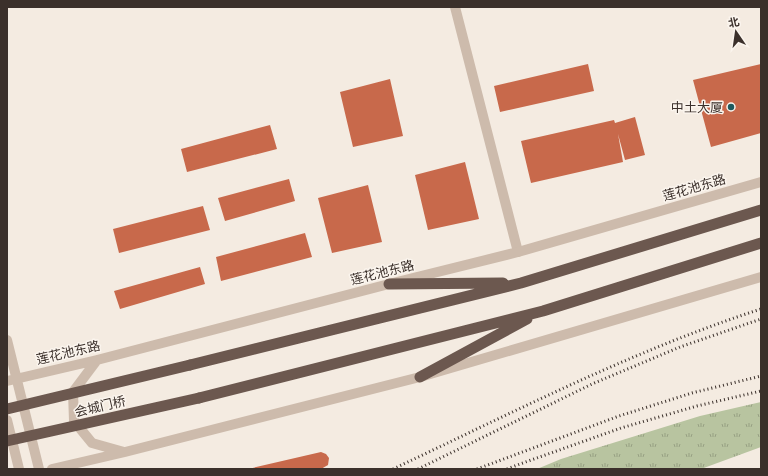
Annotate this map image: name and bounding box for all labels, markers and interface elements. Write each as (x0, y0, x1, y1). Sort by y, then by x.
north arrow (716, 12, 756, 52)
text: 北 (727, 15, 741, 30)
place label: 中土大厦 (671, 100, 723, 115)
marker: 中土大厦 (726, 102, 736, 112)
street label: 莲花池东路 (661, 171, 727, 204)
street label: 莲花池东路 (349, 257, 415, 288)
street label: 莲花池东路 (35, 338, 101, 367)
street label: 会城门桥 (73, 393, 127, 420)

